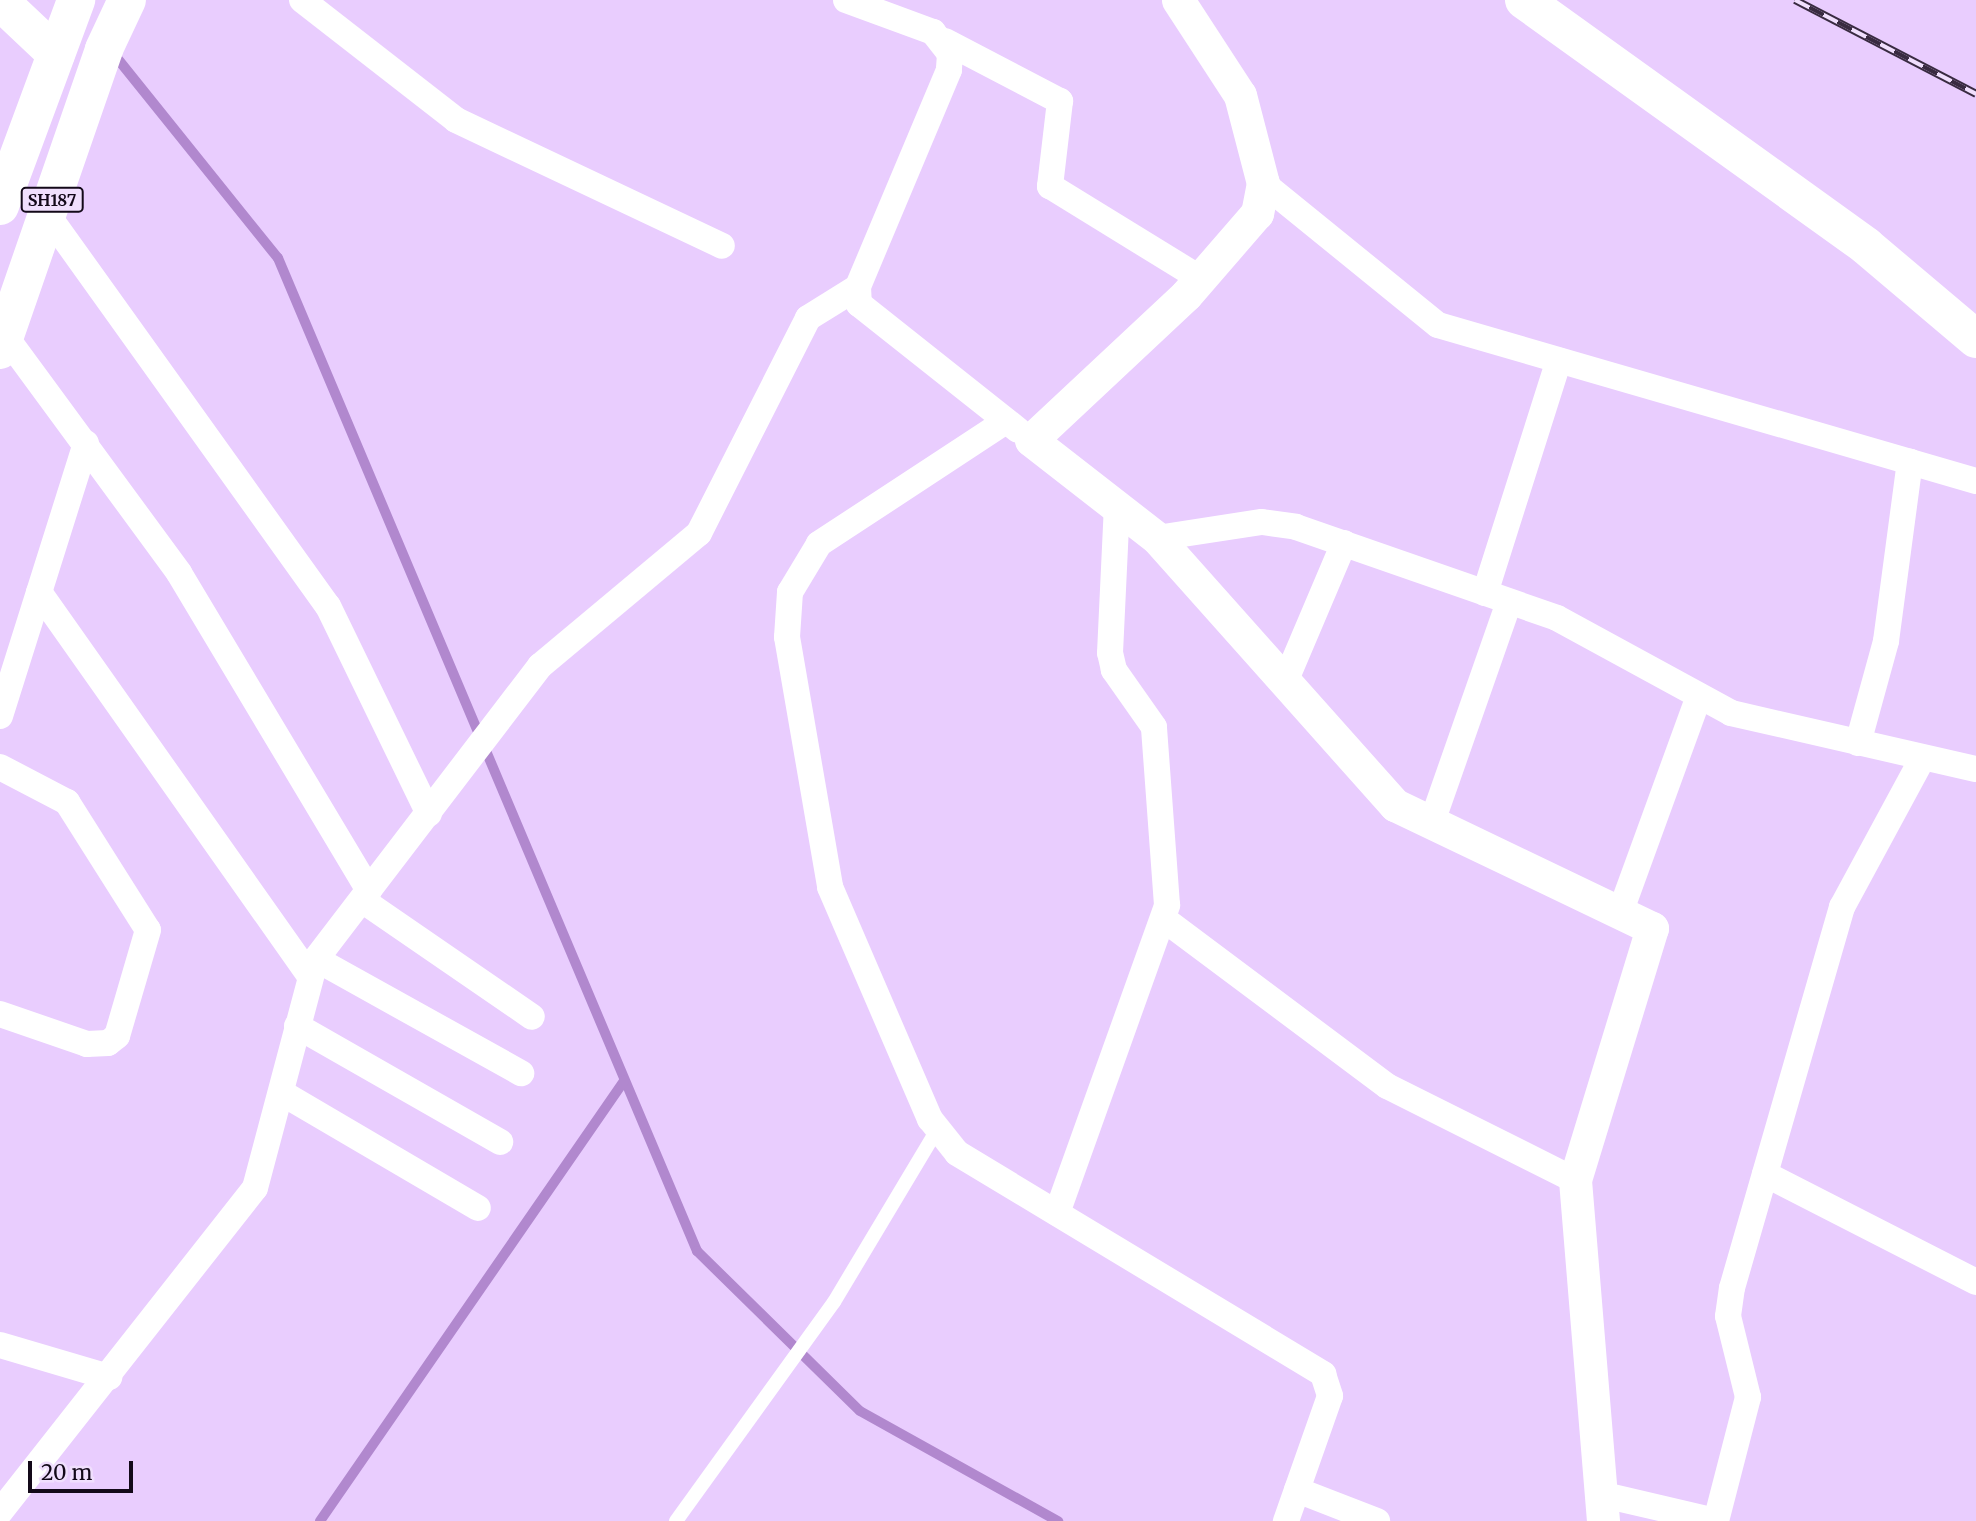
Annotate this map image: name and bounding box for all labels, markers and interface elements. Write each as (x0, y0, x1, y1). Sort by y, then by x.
road number: SH187 (20, 188, 84, 212)
scale bar (32, 1448, 136, 1492)
text: 20 m (41, 1459, 92, 1486)

